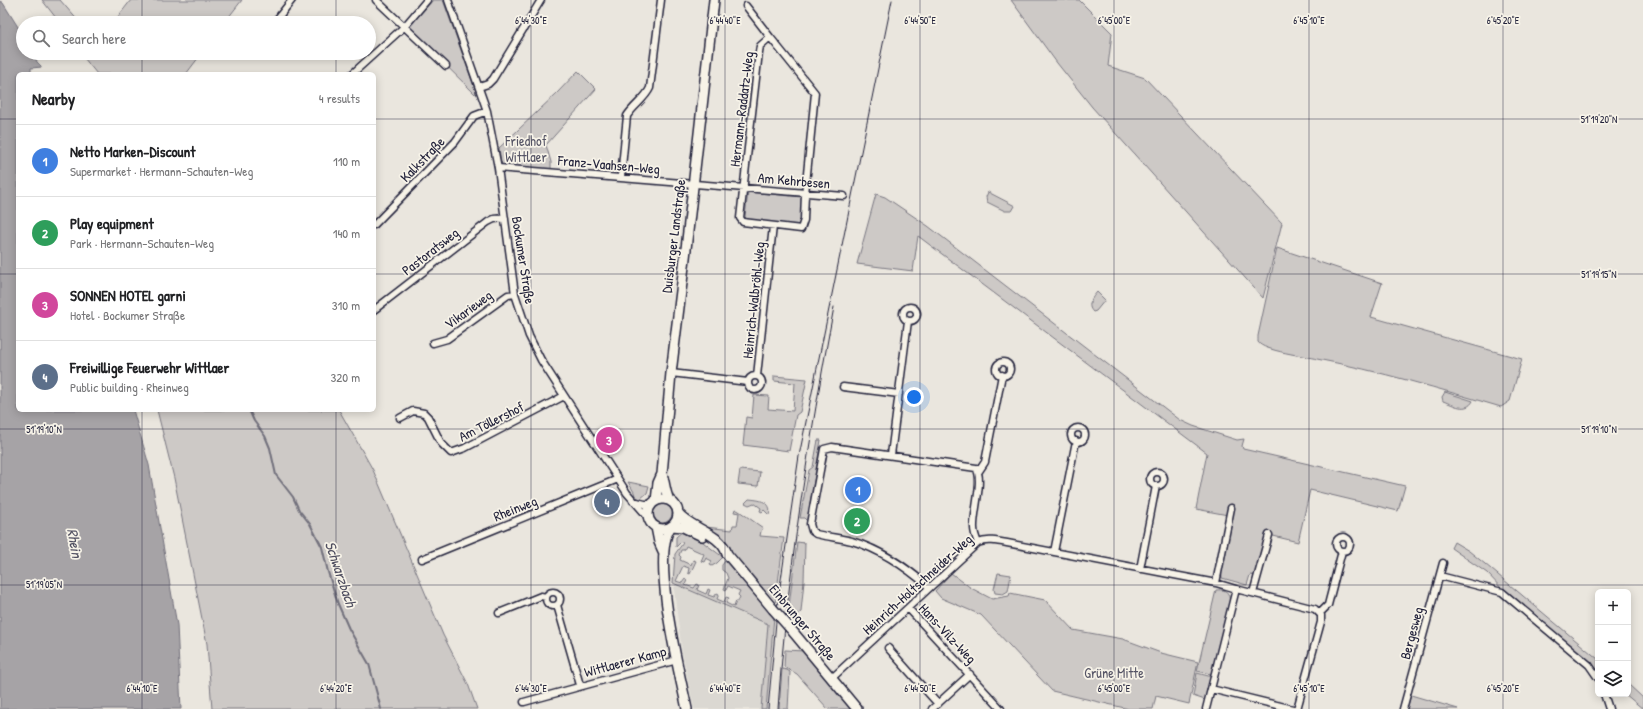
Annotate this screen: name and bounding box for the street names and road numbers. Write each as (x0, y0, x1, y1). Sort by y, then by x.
street label: Hermann-Raddatz-Weg (725, 50, 758, 168)
street label: Kalkstraße (396, 132, 449, 187)
street label: Franz-Vaahsen-Weg (556, 150, 661, 179)
street label: Am Kehrbesen (757, 167, 831, 193)
street label: Duisburger Landstraße (657, 178, 690, 294)
street label: Bockumer Straße (507, 215, 540, 306)
street label: Pastoratsweg (398, 223, 463, 280)
street label: Heinrich-Walbröhl-Weg (737, 241, 770, 359)
street label: Vikarieweg (440, 285, 496, 334)
street label: Am Töllershof (455, 396, 527, 446)
street label: Rheinweg (490, 491, 540, 526)
street label: Heinrich-Holtschneider-Weg (858, 529, 977, 639)
street label: Einbrunger Straße (765, 580, 841, 665)
street label: Hans-Vilz-Weg (914, 599, 981, 668)
street label: Bergesweg (1395, 605, 1428, 662)
street label: Wittlaerer Kamp (582, 641, 668, 682)

